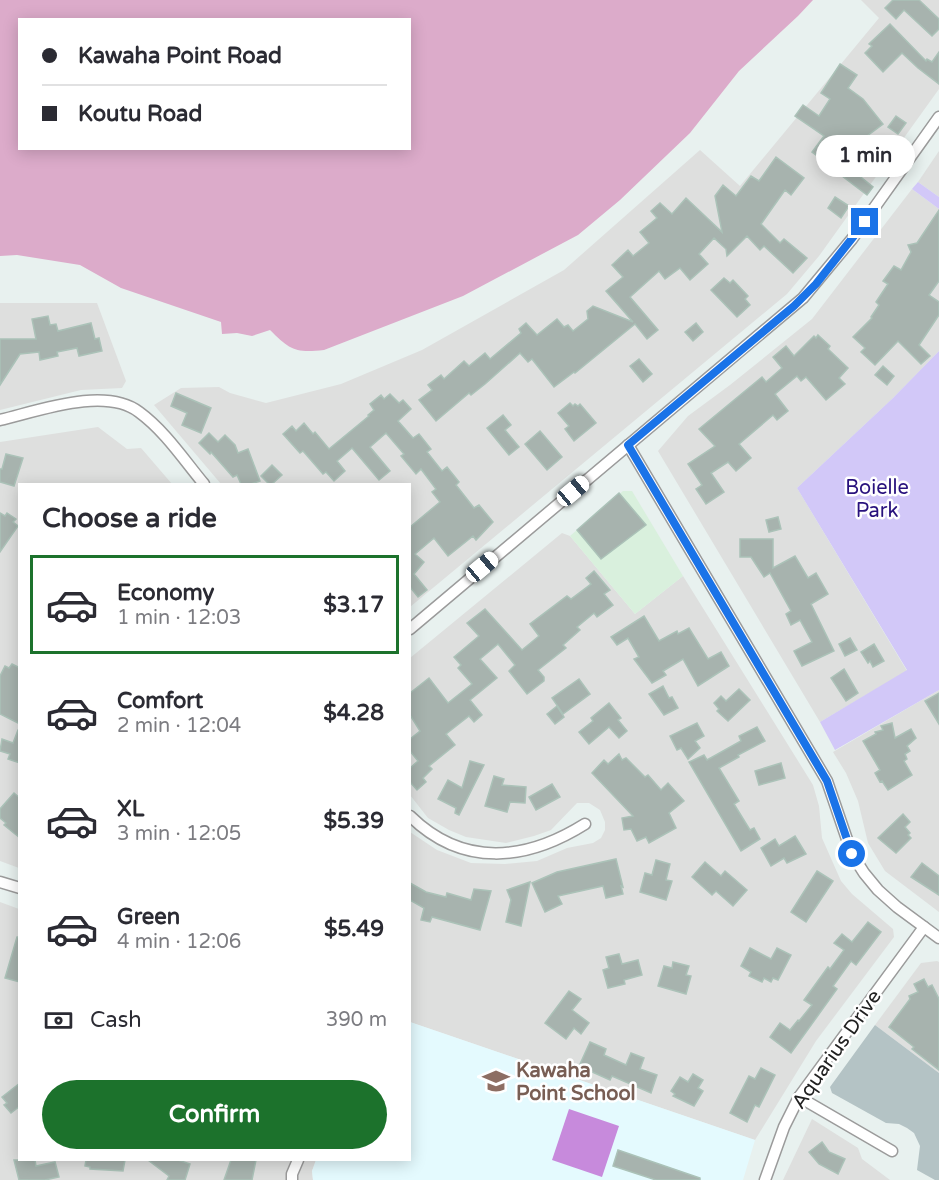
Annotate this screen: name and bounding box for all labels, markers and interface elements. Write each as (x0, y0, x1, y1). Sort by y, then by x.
text: Kawaha Point Road (78, 43, 282, 69)
text: Koutu Road (78, 101, 202, 127)
callout: 1 min (816, 135, 914, 177)
text: 1 min (839, 144, 892, 168)
route end (851, 208, 878, 235)
car (553, 473, 593, 509)
park label: Boielle Park (845, 476, 909, 523)
text: Choose a ride (42, 502, 217, 535)
car (462, 549, 502, 585)
icon: car (45, 578, 99, 632)
text: Economy (117, 580, 214, 606)
text: $3.17 (323, 592, 384, 618)
text: 1 min · 12:03 (117, 606, 241, 630)
icon: car (45, 686, 99, 740)
text: Comfort (117, 688, 203, 714)
text: $4.28 (323, 700, 384, 726)
text: 2 min · 12:04 (117, 714, 241, 738)
icon: car (45, 794, 99, 848)
text: XL (117, 796, 144, 822)
text: $5.39 (323, 808, 384, 834)
text: 3 min · 12:05 (117, 822, 241, 846)
route start (838, 840, 865, 867)
icon: car (45, 902, 99, 956)
text: Green (117, 904, 180, 930)
text: $5.49 (324, 916, 384, 942)
text: 4 min · 12:06 (117, 930, 241, 954)
street label: Aquarius Drive (787, 986, 887, 1114)
icon: cash (42, 1004, 75, 1037)
text: Cash (90, 1007, 142, 1033)
text: 390 m (326, 1008, 387, 1032)
place label: Kawaha Point School (516, 1059, 636, 1106)
school or university icon: Kawaha Point School (481, 1066, 511, 1096)
button: Confirm (42, 1080, 387, 1149)

